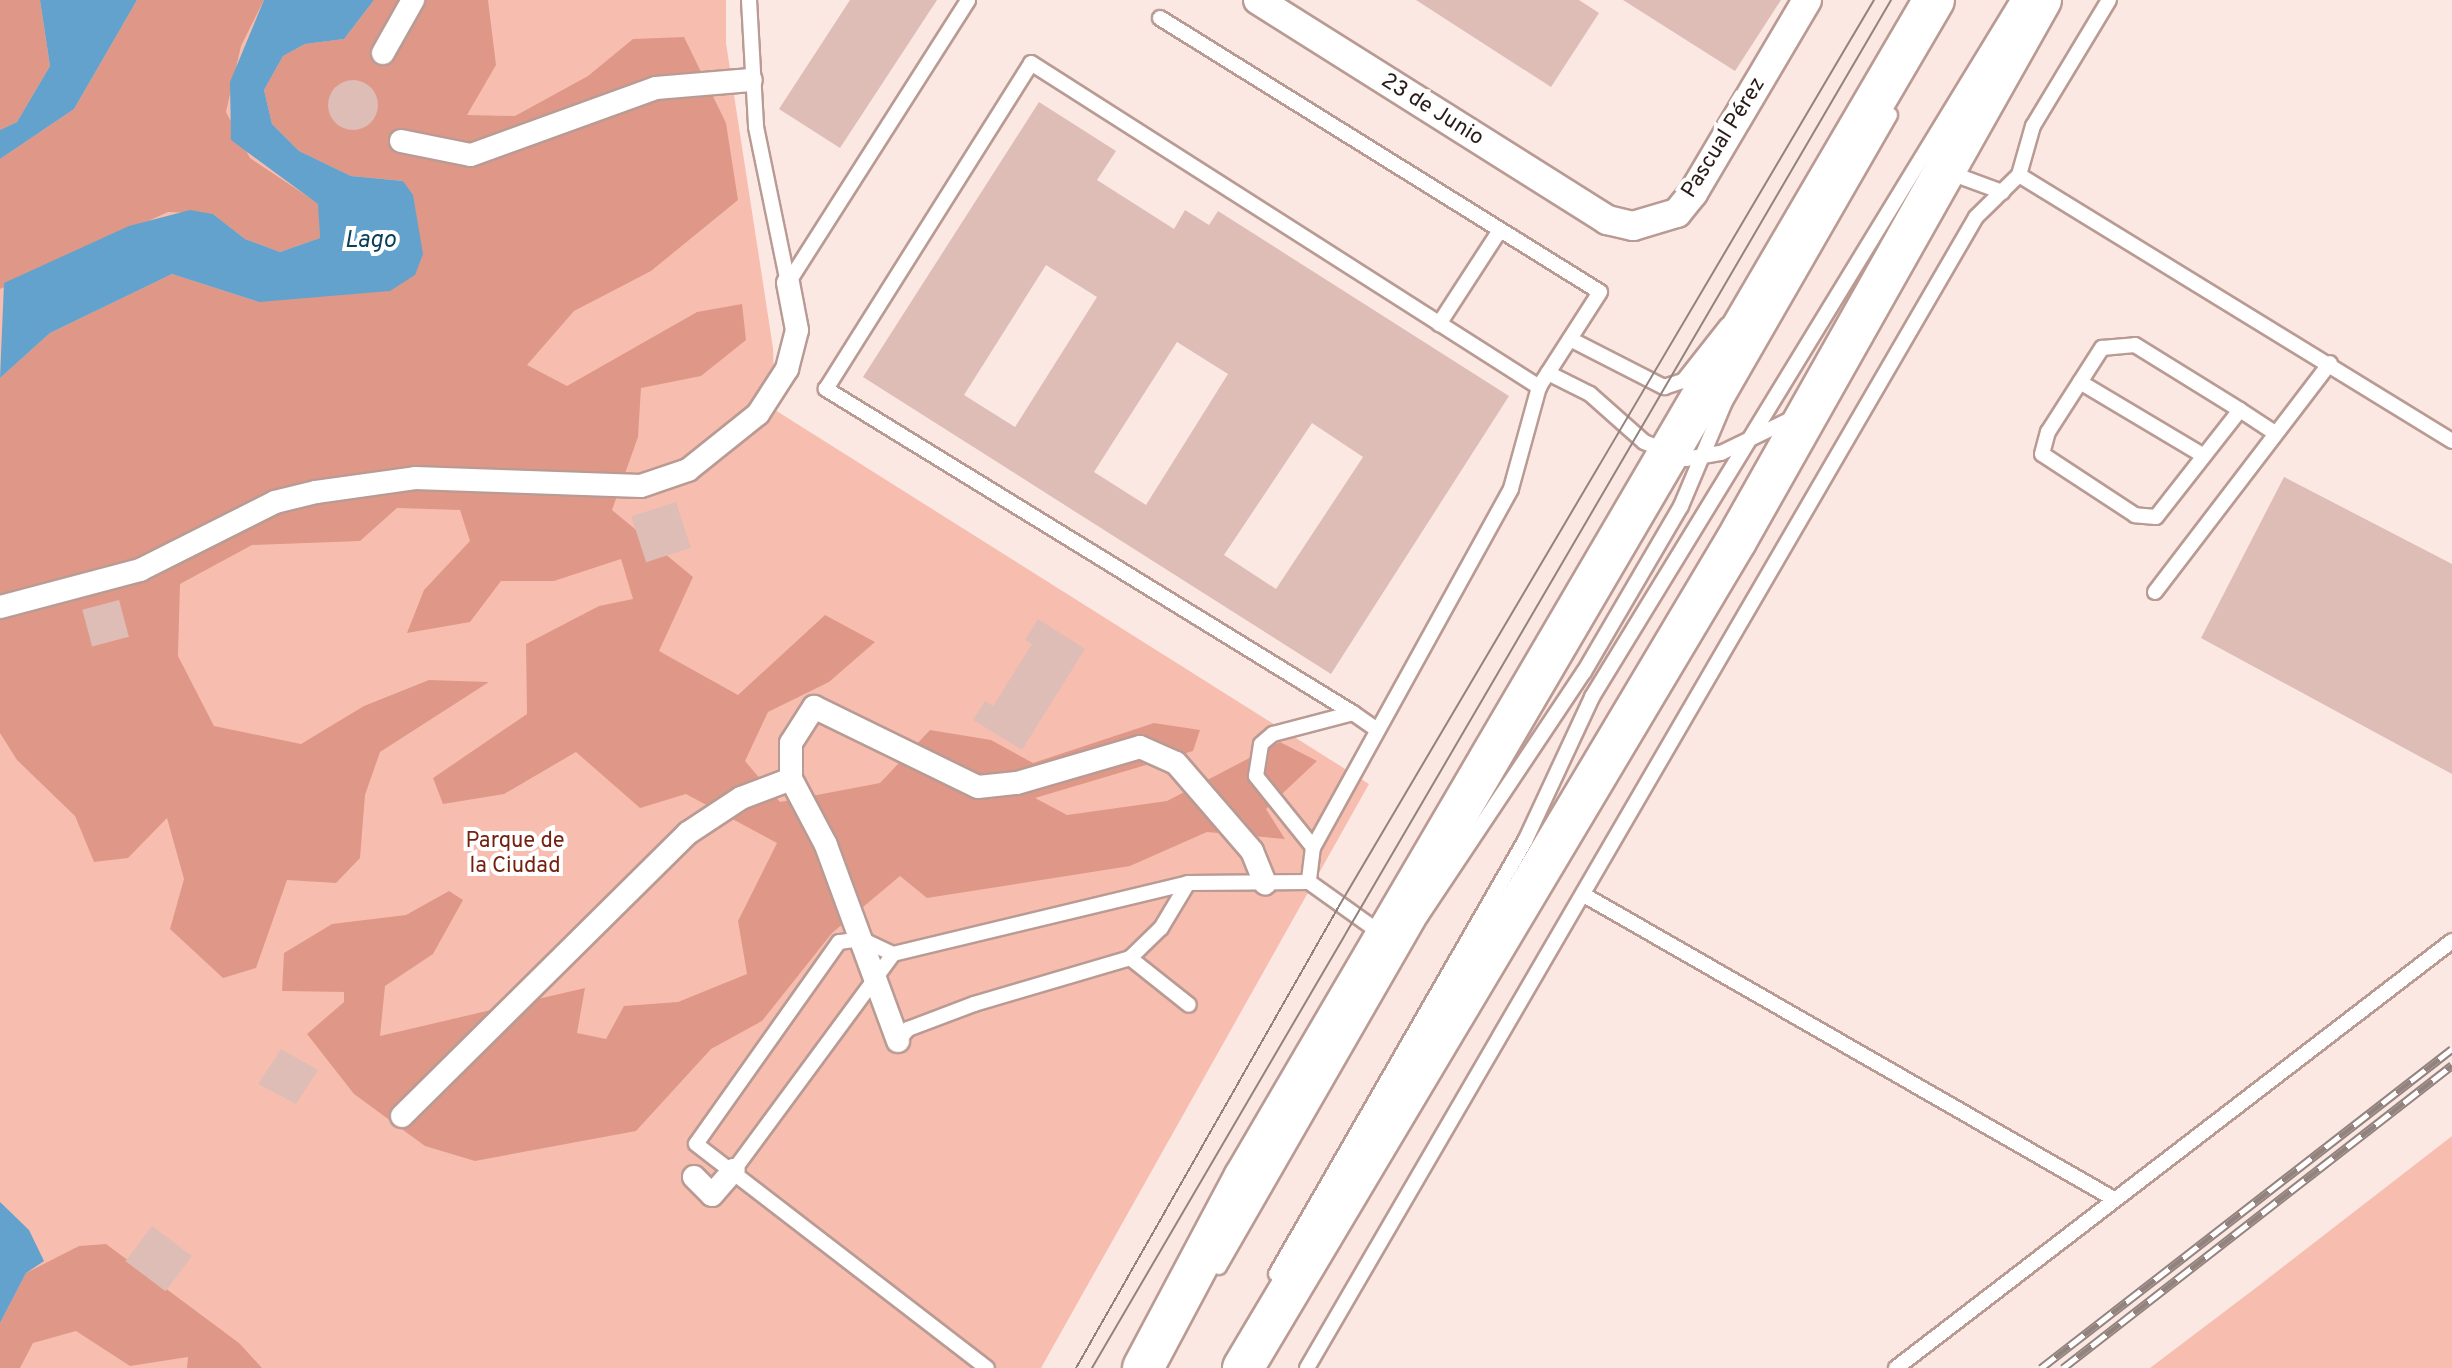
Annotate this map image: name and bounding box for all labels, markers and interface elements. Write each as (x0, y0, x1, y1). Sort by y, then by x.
street label: 23 de Junio (1376, 68, 1488, 152)
street label: Pascual Pérez (1676, 73, 1772, 203)
water label: Lago (344, 228, 396, 256)
park label: Parque de la Ciudad (465, 828, 565, 880)

